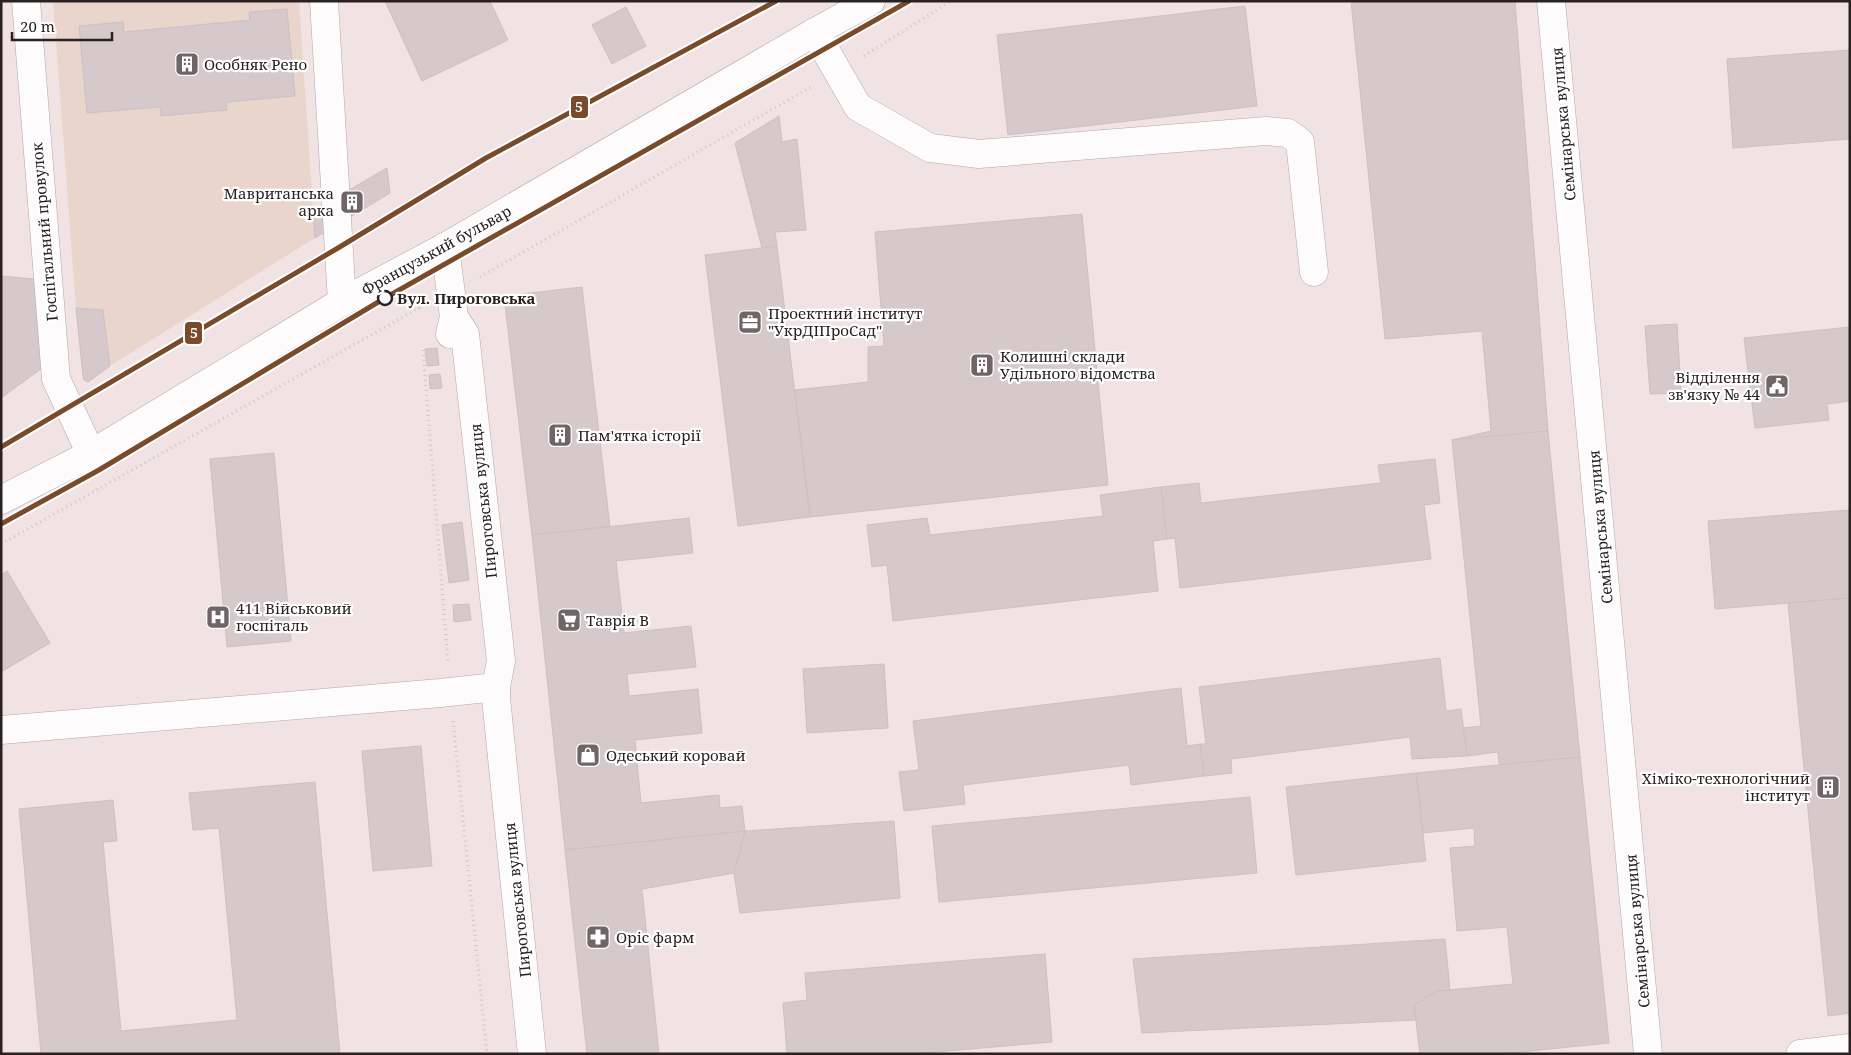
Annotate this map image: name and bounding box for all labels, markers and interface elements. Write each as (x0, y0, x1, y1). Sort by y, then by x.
scale bar (12, 10, 112, 42)
text: 20 m (20, 16, 55, 36)
street label: Семінарська вулиця (1546, 46, 1580, 202)
building icon: Особняк Рено (174, 51, 200, 77)
place label: Особняк Рено (204, 54, 307, 74)
line badge: 5 (570, 95, 589, 119)
text: 5 (575, 97, 583, 116)
street label: Госпітальний провулок (26, 142, 62, 322)
place label: Мавританська арка (224, 183, 334, 220)
building icon: Мавританська арка (339, 189, 365, 215)
street label: Французький бульвар (357, 200, 515, 300)
place label: Вул. Пироговська (397, 288, 536, 308)
marker: Вул. Пироговська (377, 290, 393, 306)
place label: Проектний інститут "УкрДІПроСад" (768, 303, 922, 340)
office icon: Проектний інститут "УкрДІПроСад" (737, 309, 763, 335)
line badge: 5 (184, 321, 203, 345)
text: 5 (190, 323, 198, 342)
place label: Колишні склади Удільного відомства (1000, 346, 1156, 383)
building icon: Колишні склади Удільного відомства (969, 352, 995, 378)
place label: Відділення зв'язку № 44 (1668, 367, 1761, 404)
public building icon: Відділення зв'язку № 44 (1764, 373, 1790, 399)
building icon: Пам'ятка історії (547, 422, 573, 448)
street label: Пироговська вулиця (465, 423, 501, 579)
place label: Пам'ятка історії (578, 425, 701, 445)
street label: Семінарська вулиця (1583, 449, 1617, 605)
place label: 411 Військовий госпіталь (236, 598, 352, 635)
hospital icon: 411 Військовий госпіталь (205, 604, 231, 630)
supermarket icon: Таврія В (556, 607, 582, 633)
place label: Таврія В (586, 610, 649, 630)
shop icon: Одеський коровай (575, 742, 601, 768)
place label: Одеський коровай (606, 745, 746, 765)
place label: Хіміко-технологічний інститут (1642, 768, 1810, 805)
building icon: Хіміко-технологічний інститут (1815, 774, 1841, 800)
street label: Пироговська вулиця (499, 822, 535, 978)
street label: Семінарська вулиця (1620, 853, 1654, 1009)
pharmacy icon: Оріс фарм (585, 924, 611, 950)
place label: Оріс фарм (616, 927, 694, 947)

